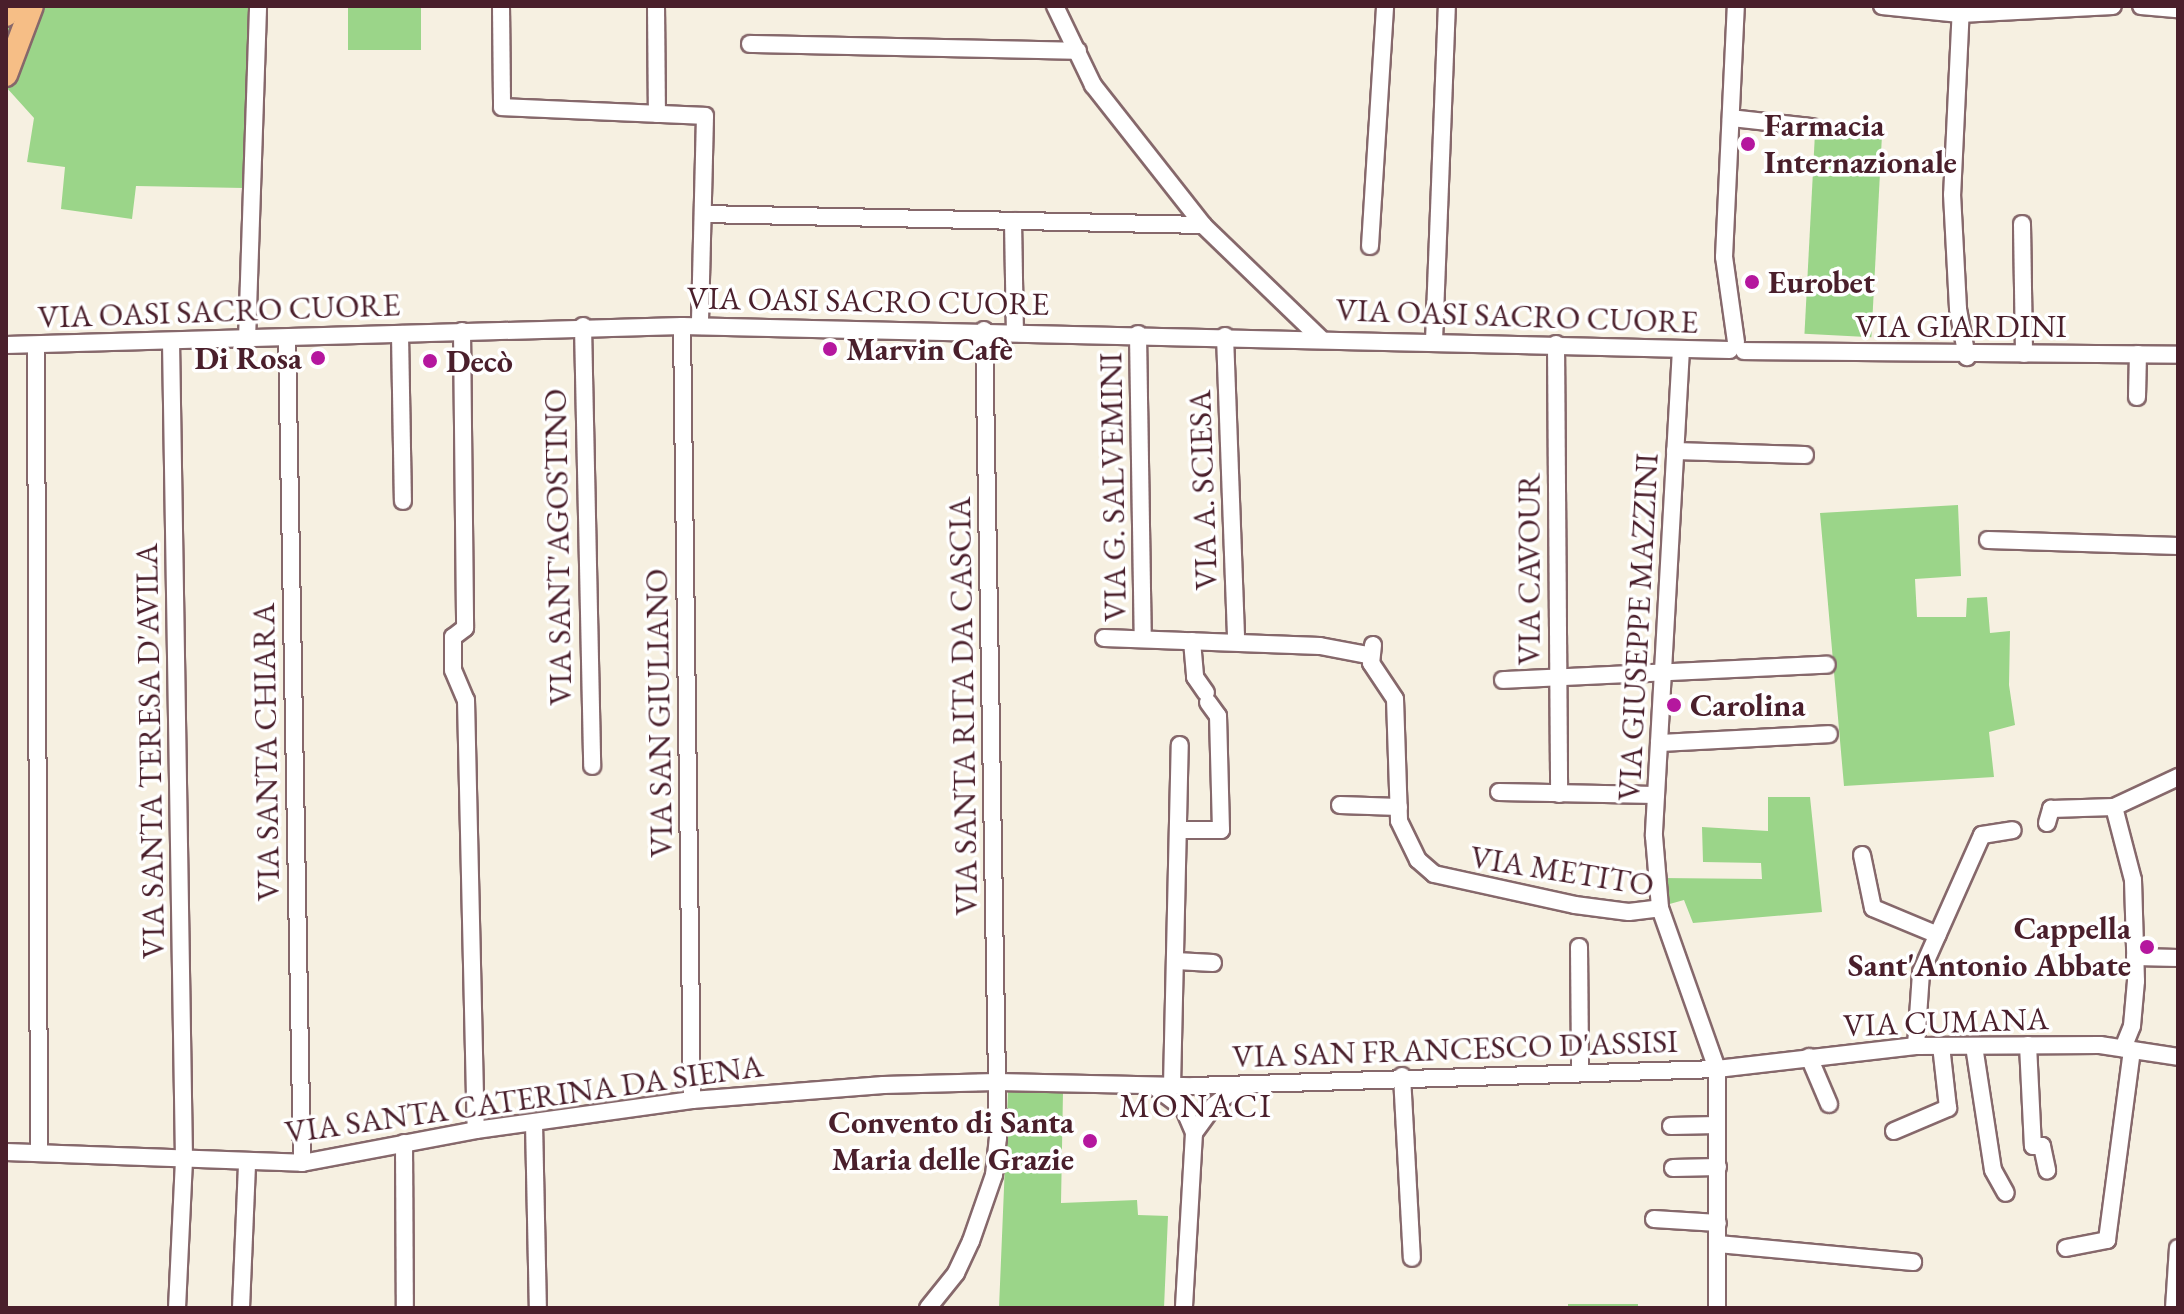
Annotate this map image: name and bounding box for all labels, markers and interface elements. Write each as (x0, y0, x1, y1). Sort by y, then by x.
place label: Farmacia Internazionale (1764, 107, 1957, 182)
marker: Farmacia Internazionale (1739, 135, 1757, 153)
place label: Eurobet (1768, 263, 1875, 301)
marker: Eurobet (1743, 273, 1761, 291)
street label: VIA OASI SACRO CUORE (686, 279, 1050, 323)
street label: VIA OASI SACRO CUORE (37, 285, 401, 337)
street label: VIA OASI SACRO CUORE (1335, 290, 1699, 342)
street label: VIA GIARDINI (1855, 307, 2067, 345)
place label: Marvin Cafè (846, 330, 1013, 368)
place label: Di Rosa (195, 339, 302, 377)
marker: Marvin Cafè (821, 340, 839, 358)
place label: Decò (446, 342, 513, 380)
marker: Di Rosa (309, 349, 327, 367)
marker: Decò (421, 352, 439, 370)
street label: VIA G. SALVEMINI (1091, 352, 1135, 622)
street label: VIA SANT'AGOSTINO (536, 388, 580, 706)
street label: VIA A. SCIESA (1180, 389, 1226, 591)
street label: VIA GIUSEPPE MAZZINI (1610, 452, 1666, 802)
street label: VIA CAVOUR (1510, 473, 1548, 665)
street label: VIA SANTA RITA DA CASCIA (940, 496, 986, 916)
street label: VIA SANTA TERESA D'AVILA (127, 543, 173, 959)
street label: VIA SAN GIULIANO (637, 568, 681, 858)
street label: VIA SANTA CHIARA (244, 602, 288, 902)
place label: Carolina (1690, 686, 1805, 724)
marker: Carolina (1665, 696, 1683, 714)
street label: VIA METITO (1467, 838, 1657, 904)
place label: Cappella Sant'Antonio Abbate (1848, 910, 2131, 985)
marker: Cappella Sant'Antonio Abbate (2138, 938, 2156, 956)
street label: VIA CUMANA (1843, 999, 2049, 1045)
street label: VIA SAN FRANCESCO D'ASSISI (1232, 1022, 1678, 1076)
street label: VIA SANTA CATERINA DA SIENA (282, 1046, 766, 1152)
district label: MONACI (1119, 1086, 1273, 1126)
place label: Convento di Santa Maria delle Grazie (828, 1104, 1074, 1179)
marker: Convento di Santa Maria delle Grazie (1081, 1132, 1099, 1150)

